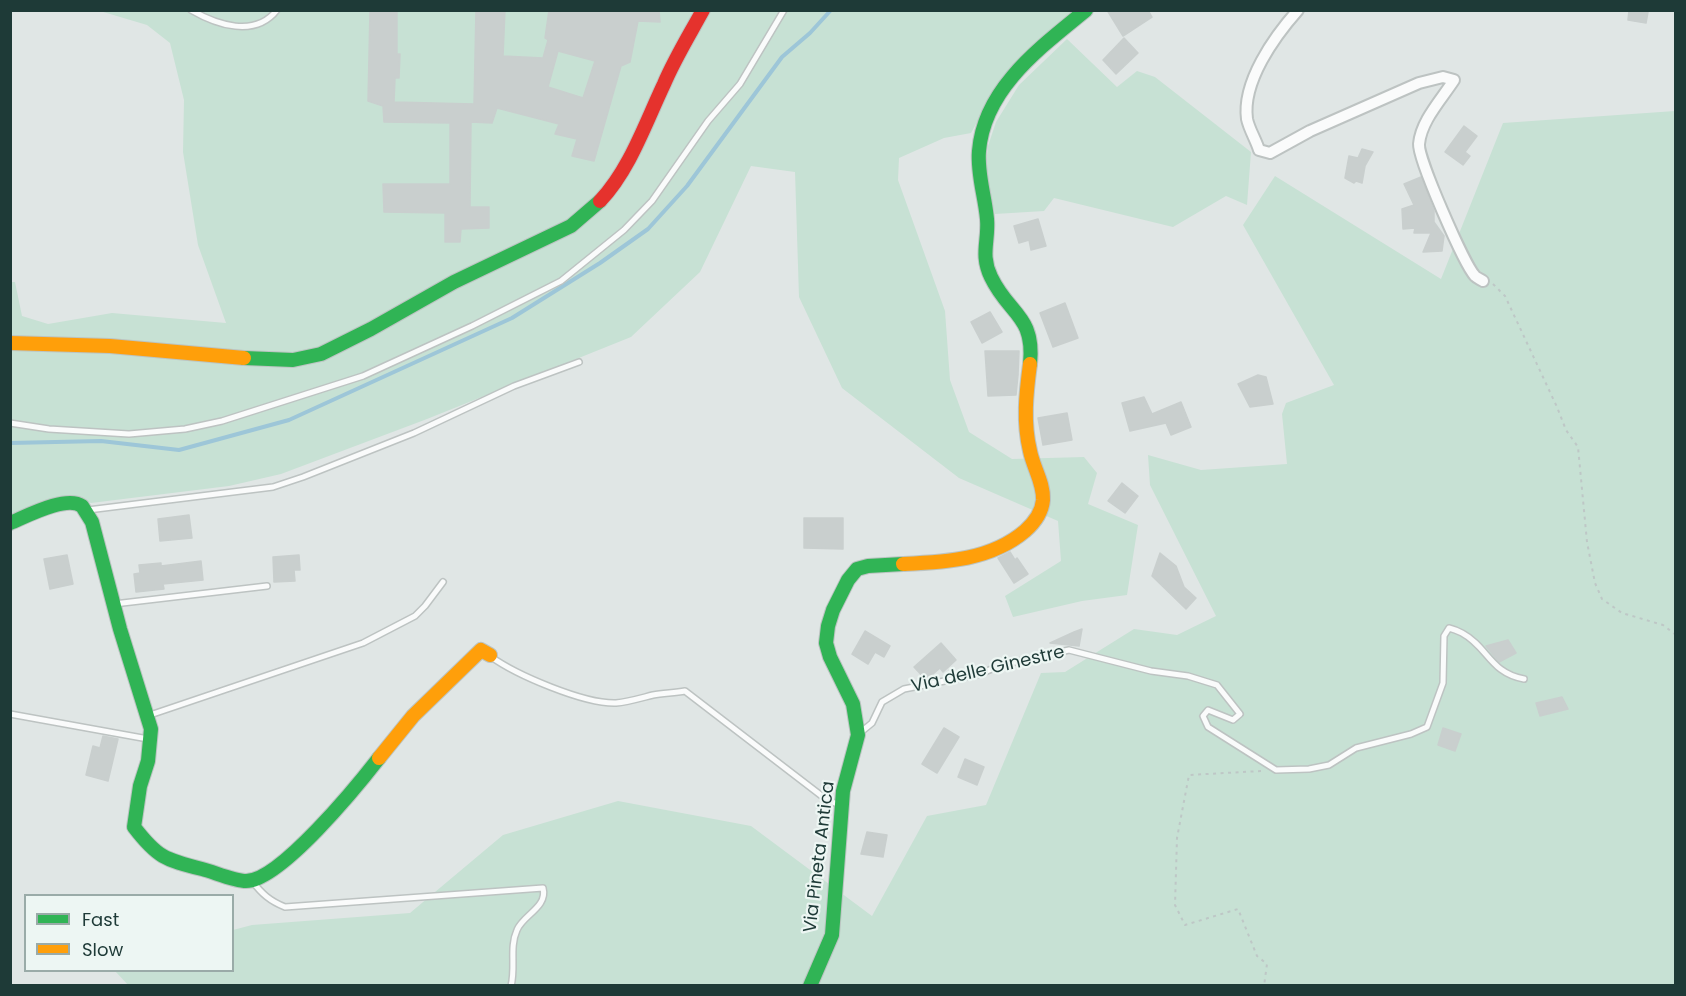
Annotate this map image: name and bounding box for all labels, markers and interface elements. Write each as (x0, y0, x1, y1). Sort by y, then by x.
street label: Via delle Ginestre (909, 642, 1067, 698)
street label: Via Pineta Antica (800, 780, 840, 934)
legend (24, 894, 234, 972)
text: Fast (82, 907, 119, 932)
text: Slow (82, 937, 123, 962)

